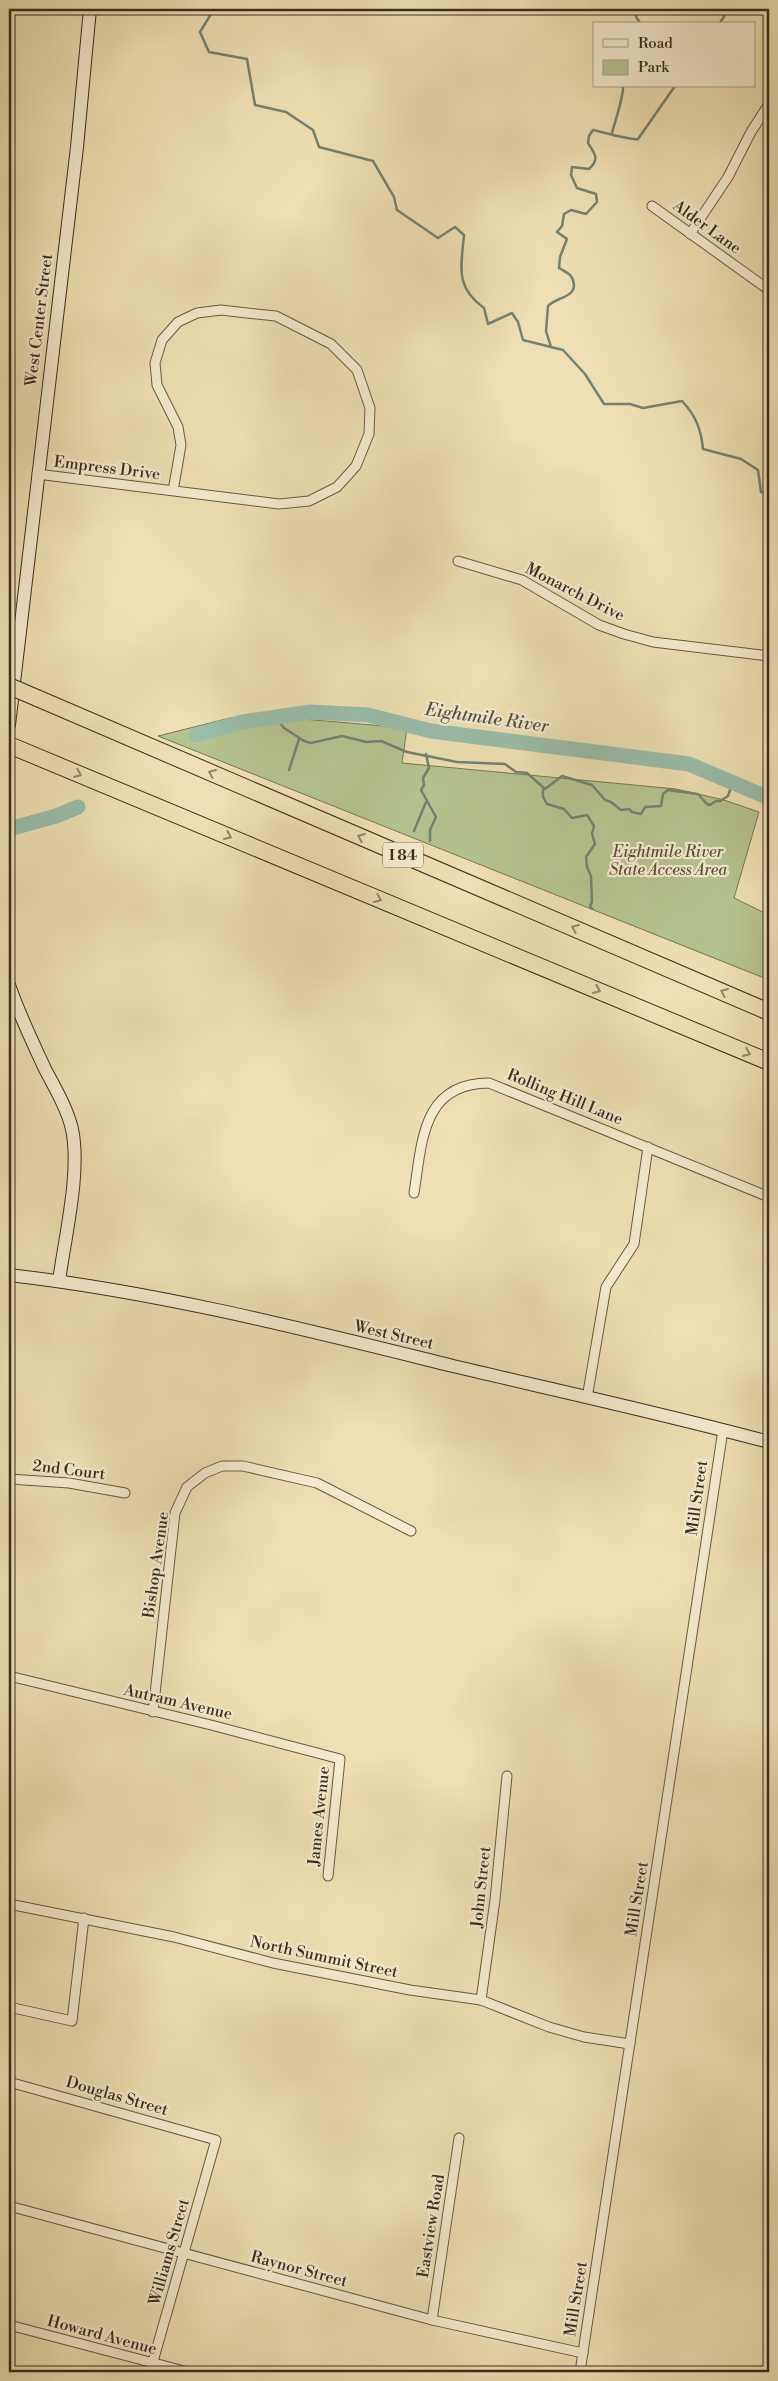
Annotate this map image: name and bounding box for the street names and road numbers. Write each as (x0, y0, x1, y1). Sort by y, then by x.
street label: Alder Lane (668, 195, 745, 258)
street label: West Center Street (21, 252, 57, 388)
street label: Empress Drive (53, 452, 161, 484)
street label: Monarch Drive (522, 558, 628, 626)
road number: I 84 (383, 842, 423, 868)
street label: Rolling Hill Lane (504, 1065, 626, 1129)
street label: West Street (351, 1316, 436, 1354)
street label: 2nd Court (31, 1456, 107, 1484)
street label: Mill Street (682, 1459, 712, 1537)
street label: Bishop Avenue (138, 1510, 173, 1621)
street label: Autram Avenue (121, 1680, 234, 1724)
street label: James Avenue (304, 1765, 334, 1868)
street label: John Street (467, 1845, 495, 1930)
street label: Mill Street (621, 1860, 653, 1938)
street label: North Summit Street (248, 1932, 400, 1983)
street label: Douglas Street (64, 2072, 171, 2120)
street label: Eastview Road (413, 2173, 449, 2279)
street label: Williams Street (144, 2196, 194, 2309)
street label: Raynor Street (248, 2246, 350, 2292)
street label: Mill Street (560, 2260, 592, 2338)
street label: Howard Avenue (45, 2311, 159, 2359)

